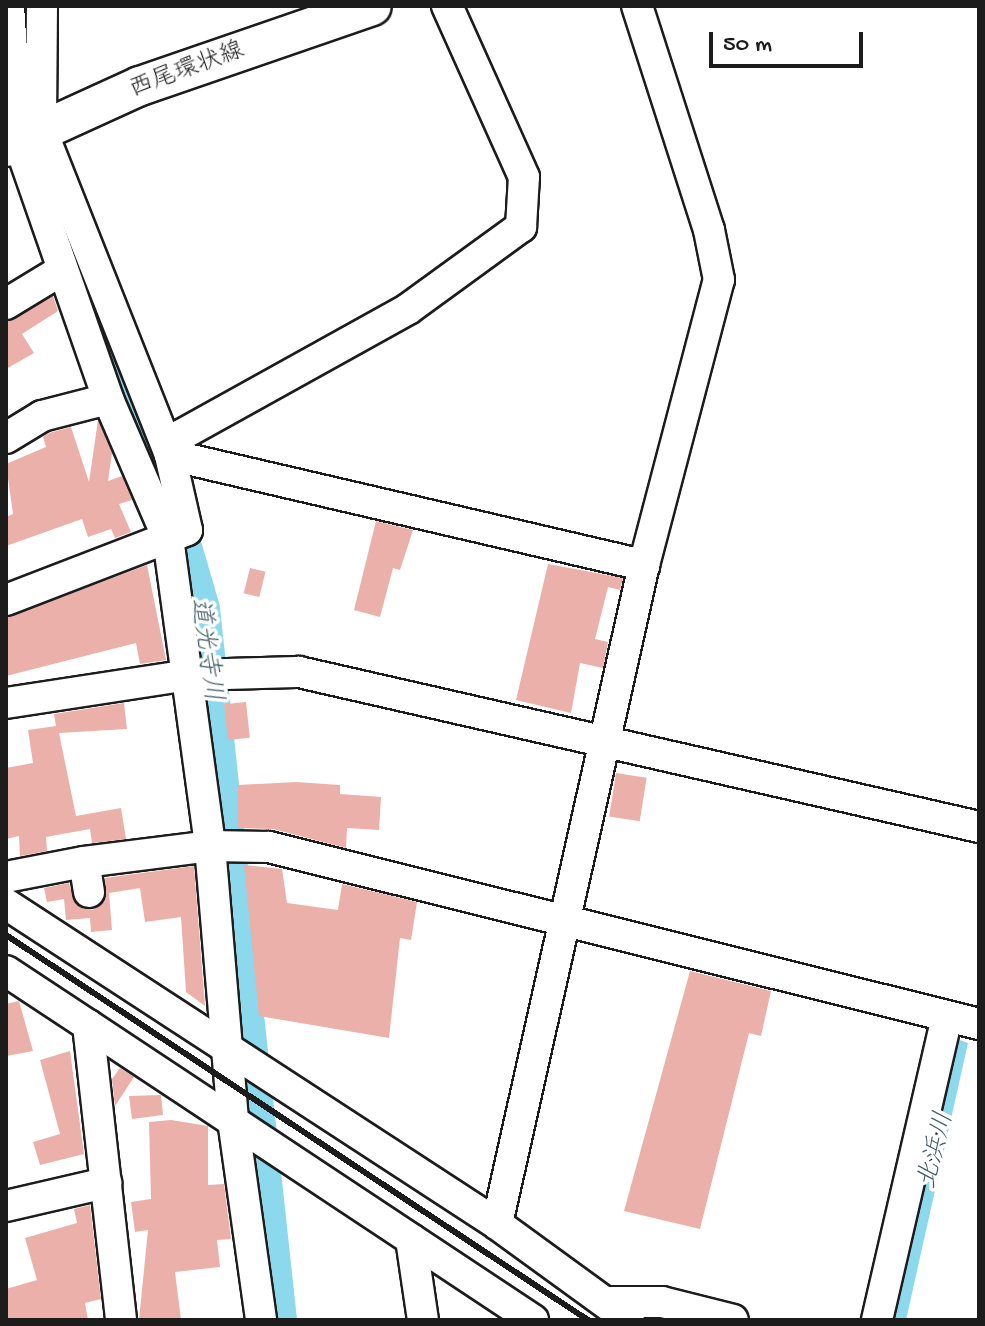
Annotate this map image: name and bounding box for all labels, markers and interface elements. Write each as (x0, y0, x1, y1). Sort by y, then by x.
scale bar (713, 16, 867, 66)
text: 50 m (723, 31, 772, 60)
street label: 西尾環状線 (126, 37, 248, 105)
water label: 道光寺川 (181, 596, 227, 704)
water label: 北浜川 (913, 1109, 963, 1193)

